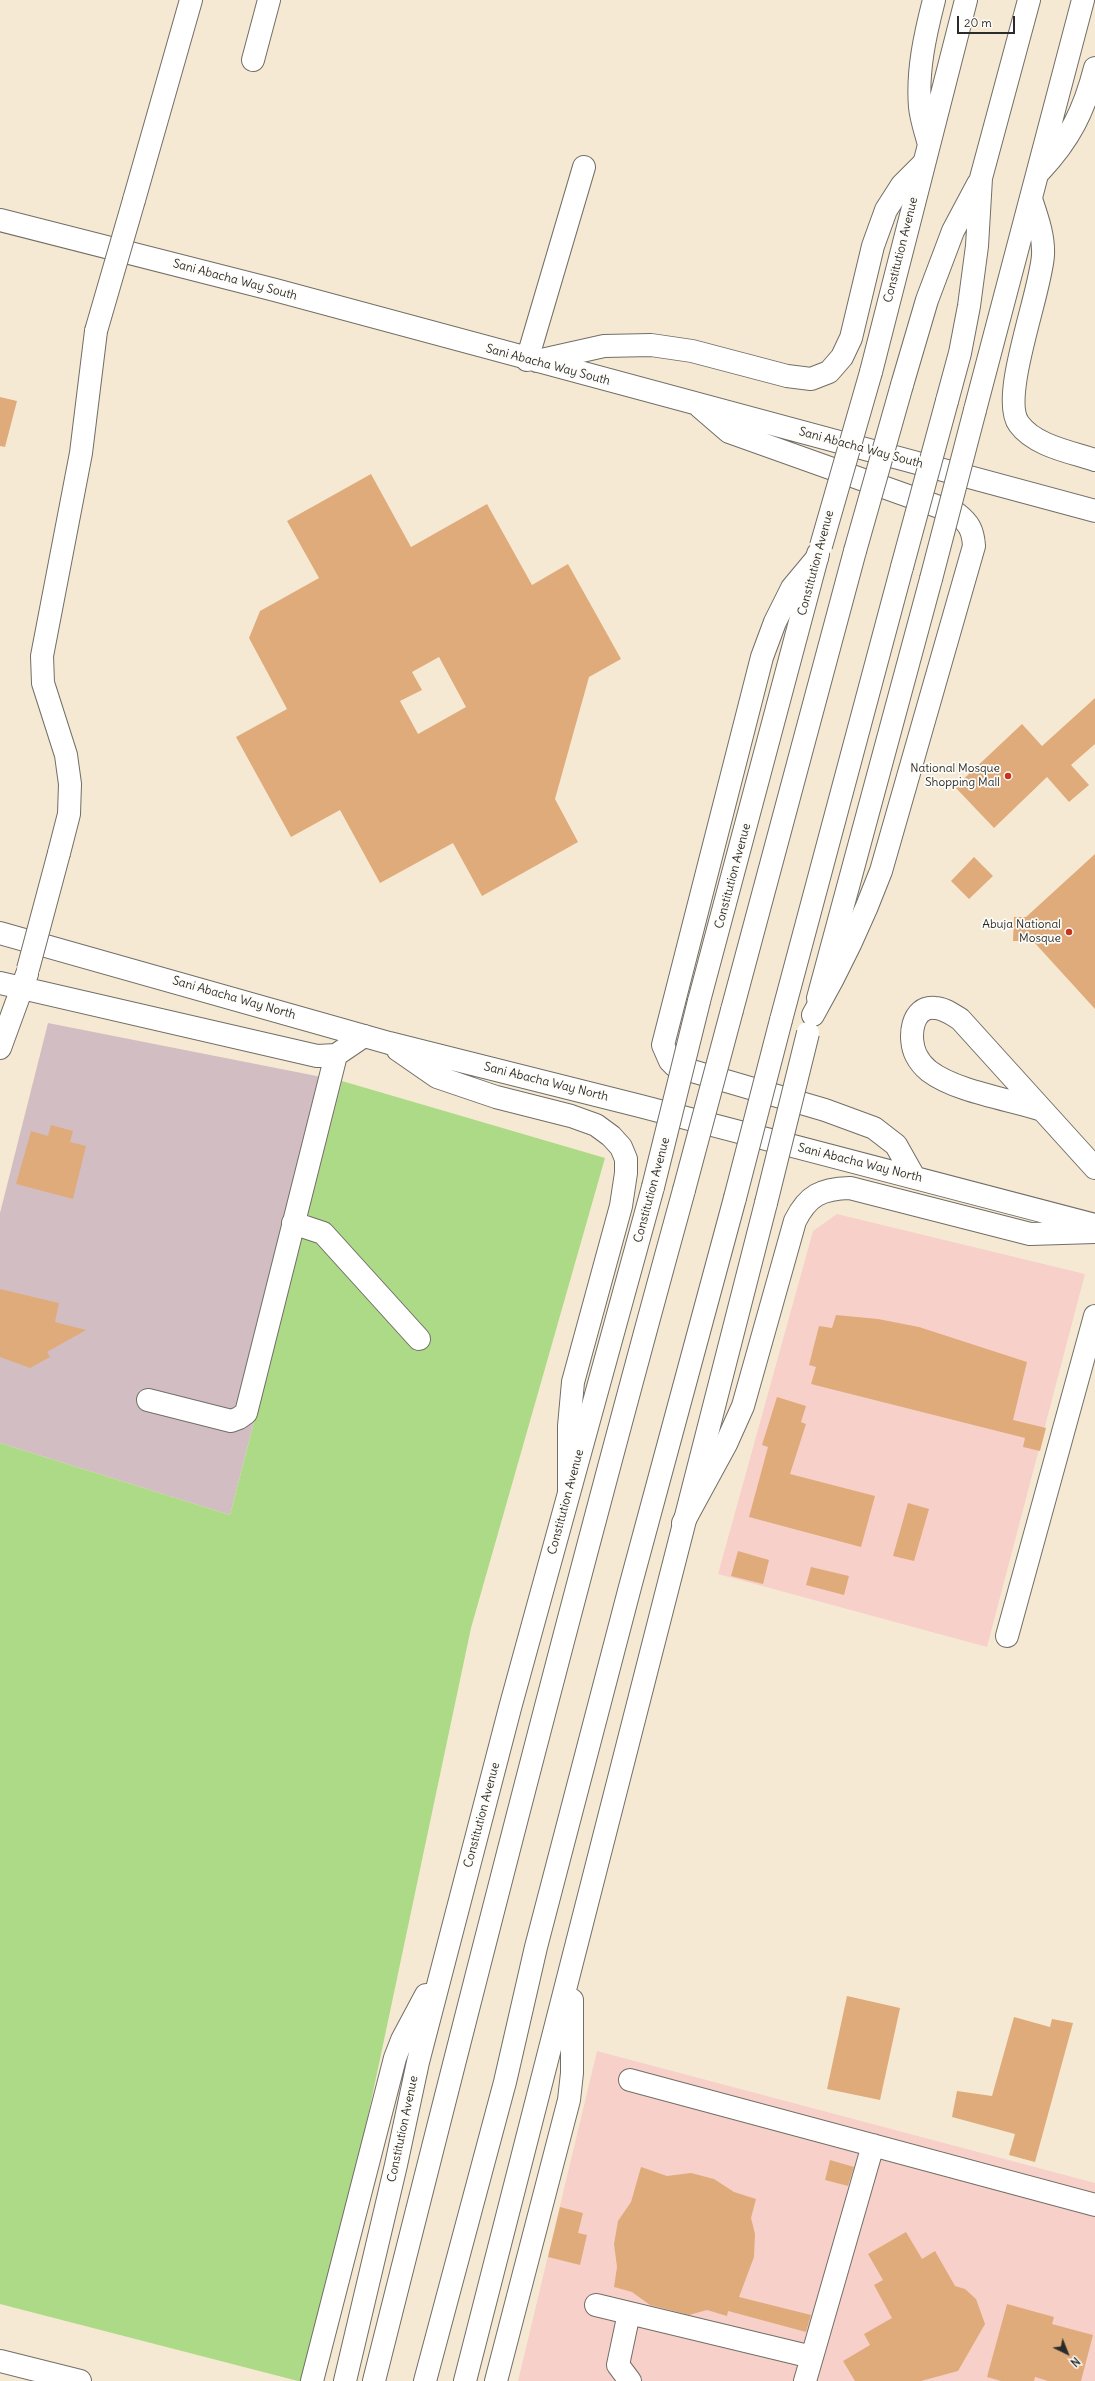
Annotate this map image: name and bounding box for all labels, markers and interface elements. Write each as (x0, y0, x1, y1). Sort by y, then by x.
scale bar (959, 8, 1017, 34)
text: 20 m (964, 15, 992, 30)
street label: Constitution Avenue (881, 196, 921, 304)
street label: Sani Abacha Way South (171, 256, 299, 304)
street label: Sani Abacha Way South (484, 341, 612, 389)
street label: Sani Abacha Way South (797, 424, 925, 472)
street label: Constitution Avenue (795, 509, 837, 617)
place label: National Mosque Shopping Mall (910, 762, 1000, 790)
marker: National Mosque Shopping Mall (1003, 771, 1013, 781)
street label: Constitution Avenue (712, 822, 754, 930)
place label: Abuja National Mosque (982, 918, 1061, 946)
marker: Abuja National Mosque (1064, 927, 1074, 937)
street label: Sani Abacha Way North (171, 973, 297, 1023)
street label: Sani Abacha Way North (482, 1060, 610, 1104)
street label: Constitution Avenue (631, 1136, 673, 1244)
street label: Sani Abacha Way North (796, 1141, 924, 1185)
street label: Constitution Avenue (545, 1448, 587, 1556)
street label: Constitution Avenue (461, 1761, 503, 1869)
street label: Constitution Avenue (385, 2075, 421, 2183)
north arrow (1047, 2333, 1087, 2373)
text: N (1068, 2354, 1083, 2369)

